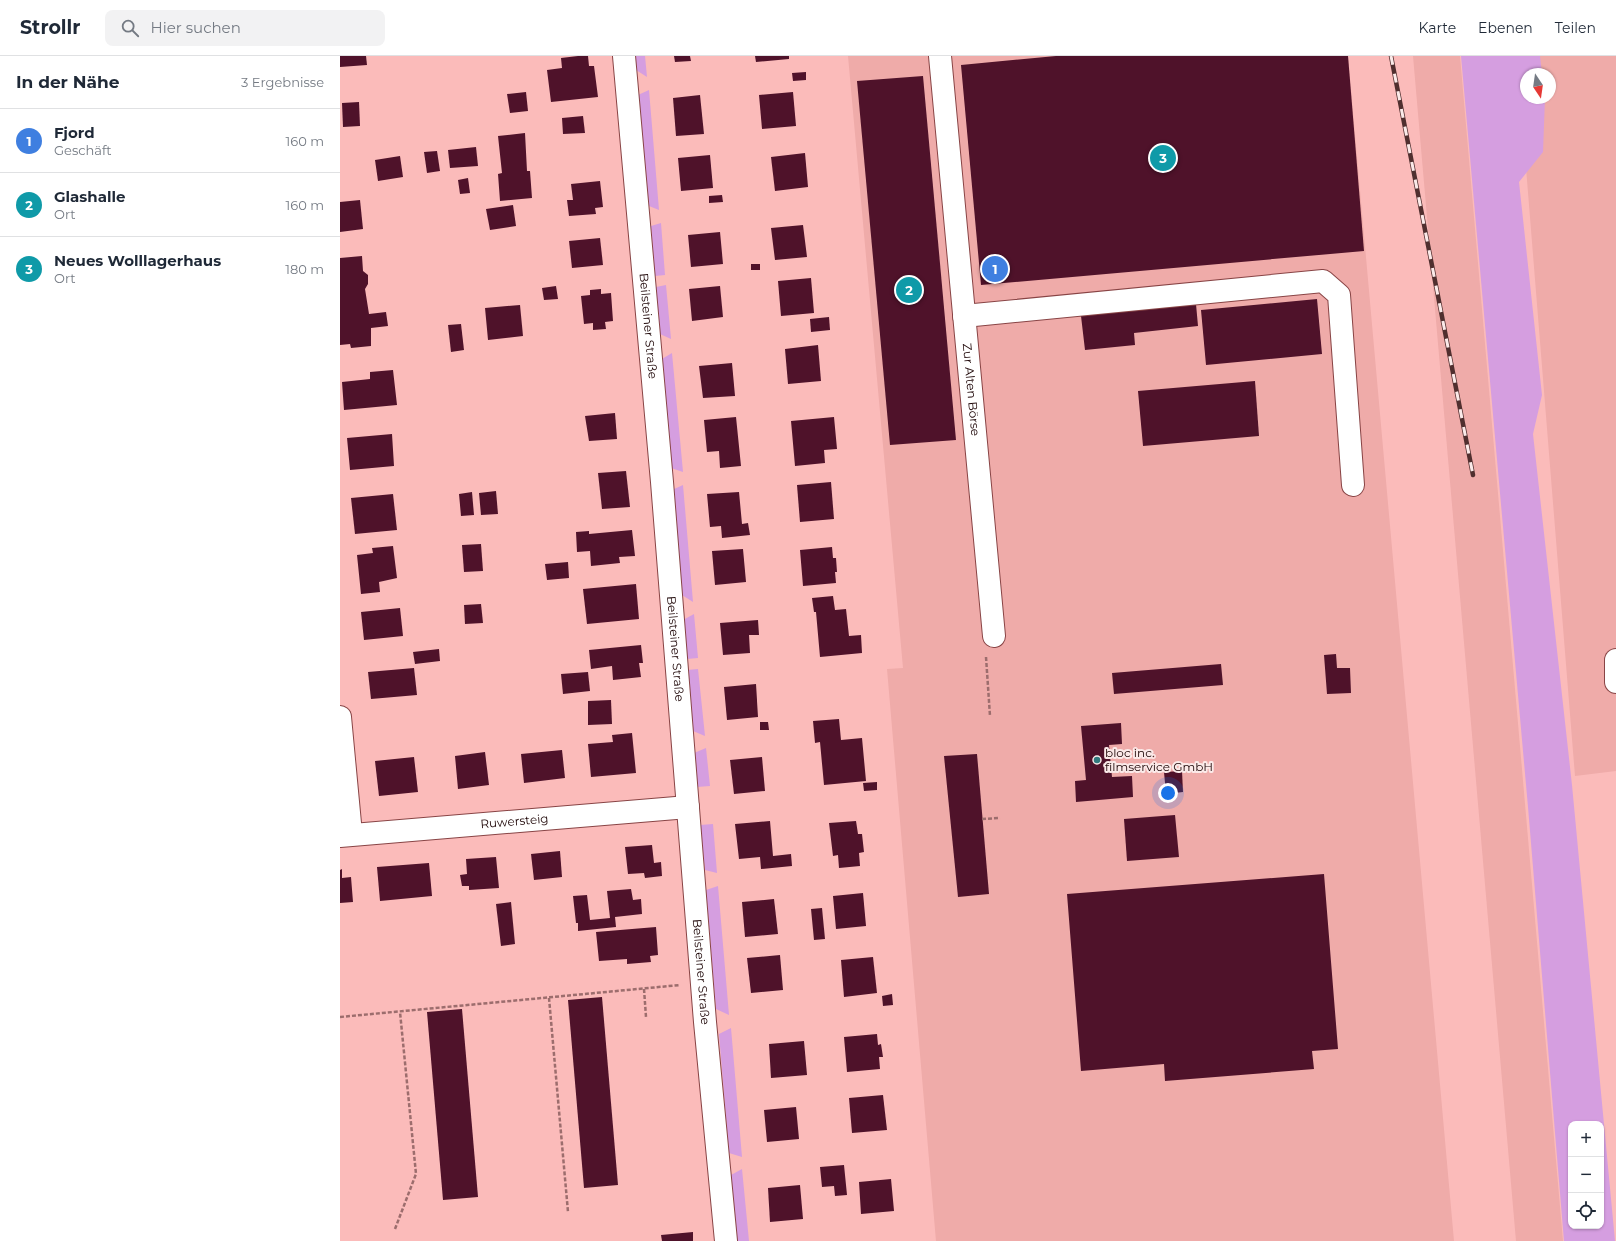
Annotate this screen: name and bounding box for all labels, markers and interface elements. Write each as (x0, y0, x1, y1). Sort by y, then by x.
search box (105, 10, 385, 46)
text: Strollr (20, 16, 81, 39)
icon: search (119, 17, 141, 39)
text: Hier suchen (151, 18, 241, 37)
text: Karte (1418, 19, 1456, 37)
text: Ebenen (1478, 19, 1533, 37)
text: Teilen (1555, 19, 1596, 37)
north arrow (1520, 68, 1556, 104)
text: In der Nähe (16, 72, 120, 92)
text: 3 Ergebnisse (241, 74, 324, 90)
text: Fjord (54, 123, 95, 142)
text: 1 (26, 133, 32, 149)
text: 160 m (286, 133, 324, 149)
text: Geschäft (54, 142, 112, 158)
pin: 3 (1150, 143, 1176, 173)
text: Glashalle (54, 187, 125, 206)
text: 2 (25, 197, 33, 213)
text: 160 m (286, 197, 324, 213)
text: Ort (54, 206, 76, 222)
text: Neues Wolllagerhaus (54, 251, 221, 270)
pin: 1 (982, 254, 1008, 284)
text: 3 (25, 261, 33, 277)
text: 180 m (285, 261, 324, 277)
text: Ort (54, 270, 76, 286)
street label: Beilsteiner Straße (636, 272, 661, 379)
pin: 2 (896, 275, 922, 305)
street label: Zur Alten Börse (960, 342, 983, 437)
street label: Beilsteiner Straße (664, 595, 687, 702)
place label: bloc inc. filmservice GmbH (1105, 745, 1213, 774)
marker: bloc inc. filmservice GmbH (1092, 755, 1102, 765)
your location (1158, 783, 1178, 803)
street label: Ruwersteig (480, 811, 549, 831)
street label: Beilsteiner Straße (690, 918, 713, 1025)
map controls (1568, 1121, 1604, 1229)
button: + (1568, 1121, 1604, 1157)
button: − (1568, 1157, 1604, 1193)
button: locate (1568, 1193, 1604, 1229)

